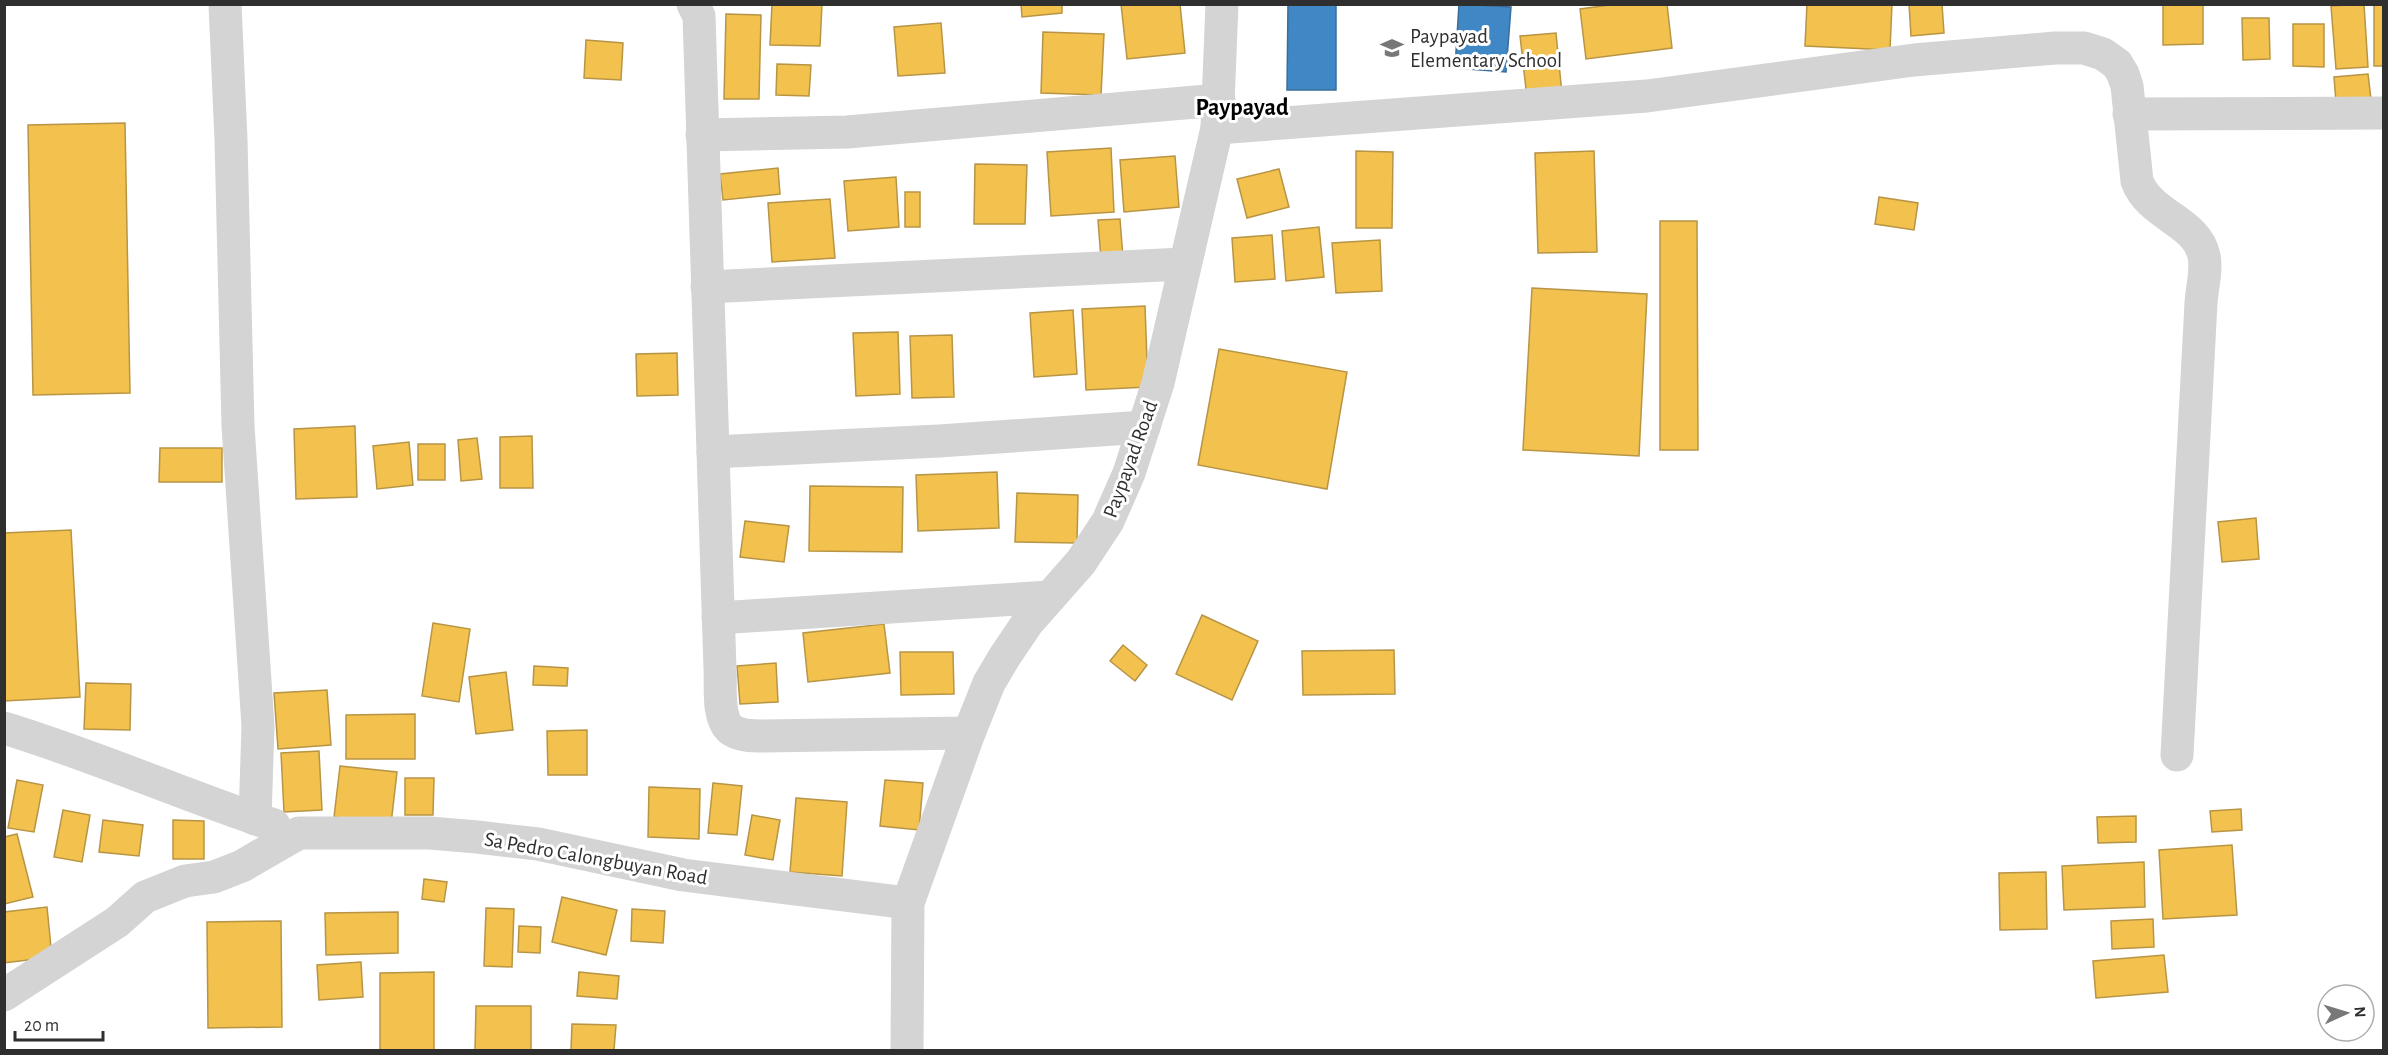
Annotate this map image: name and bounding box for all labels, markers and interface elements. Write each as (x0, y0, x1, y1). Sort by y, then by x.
place label: Paypayad Elementary School (1410, 26, 1562, 71)
school or university icon: Paypayad Elementary School (1379, 35, 1405, 61)
district label: Paypayad (1195, 96, 1289, 120)
street label: Paypayad Road (1100, 398, 1161, 521)
street label: Sa Pedro Calongbuyan Road (483, 829, 709, 888)
north arrow (2316, 983, 2376, 1043)
scale bar (15, 1004, 104, 1042)
text: N (2352, 1006, 2368, 1018)
text: 20 m (24, 1017, 59, 1035)

